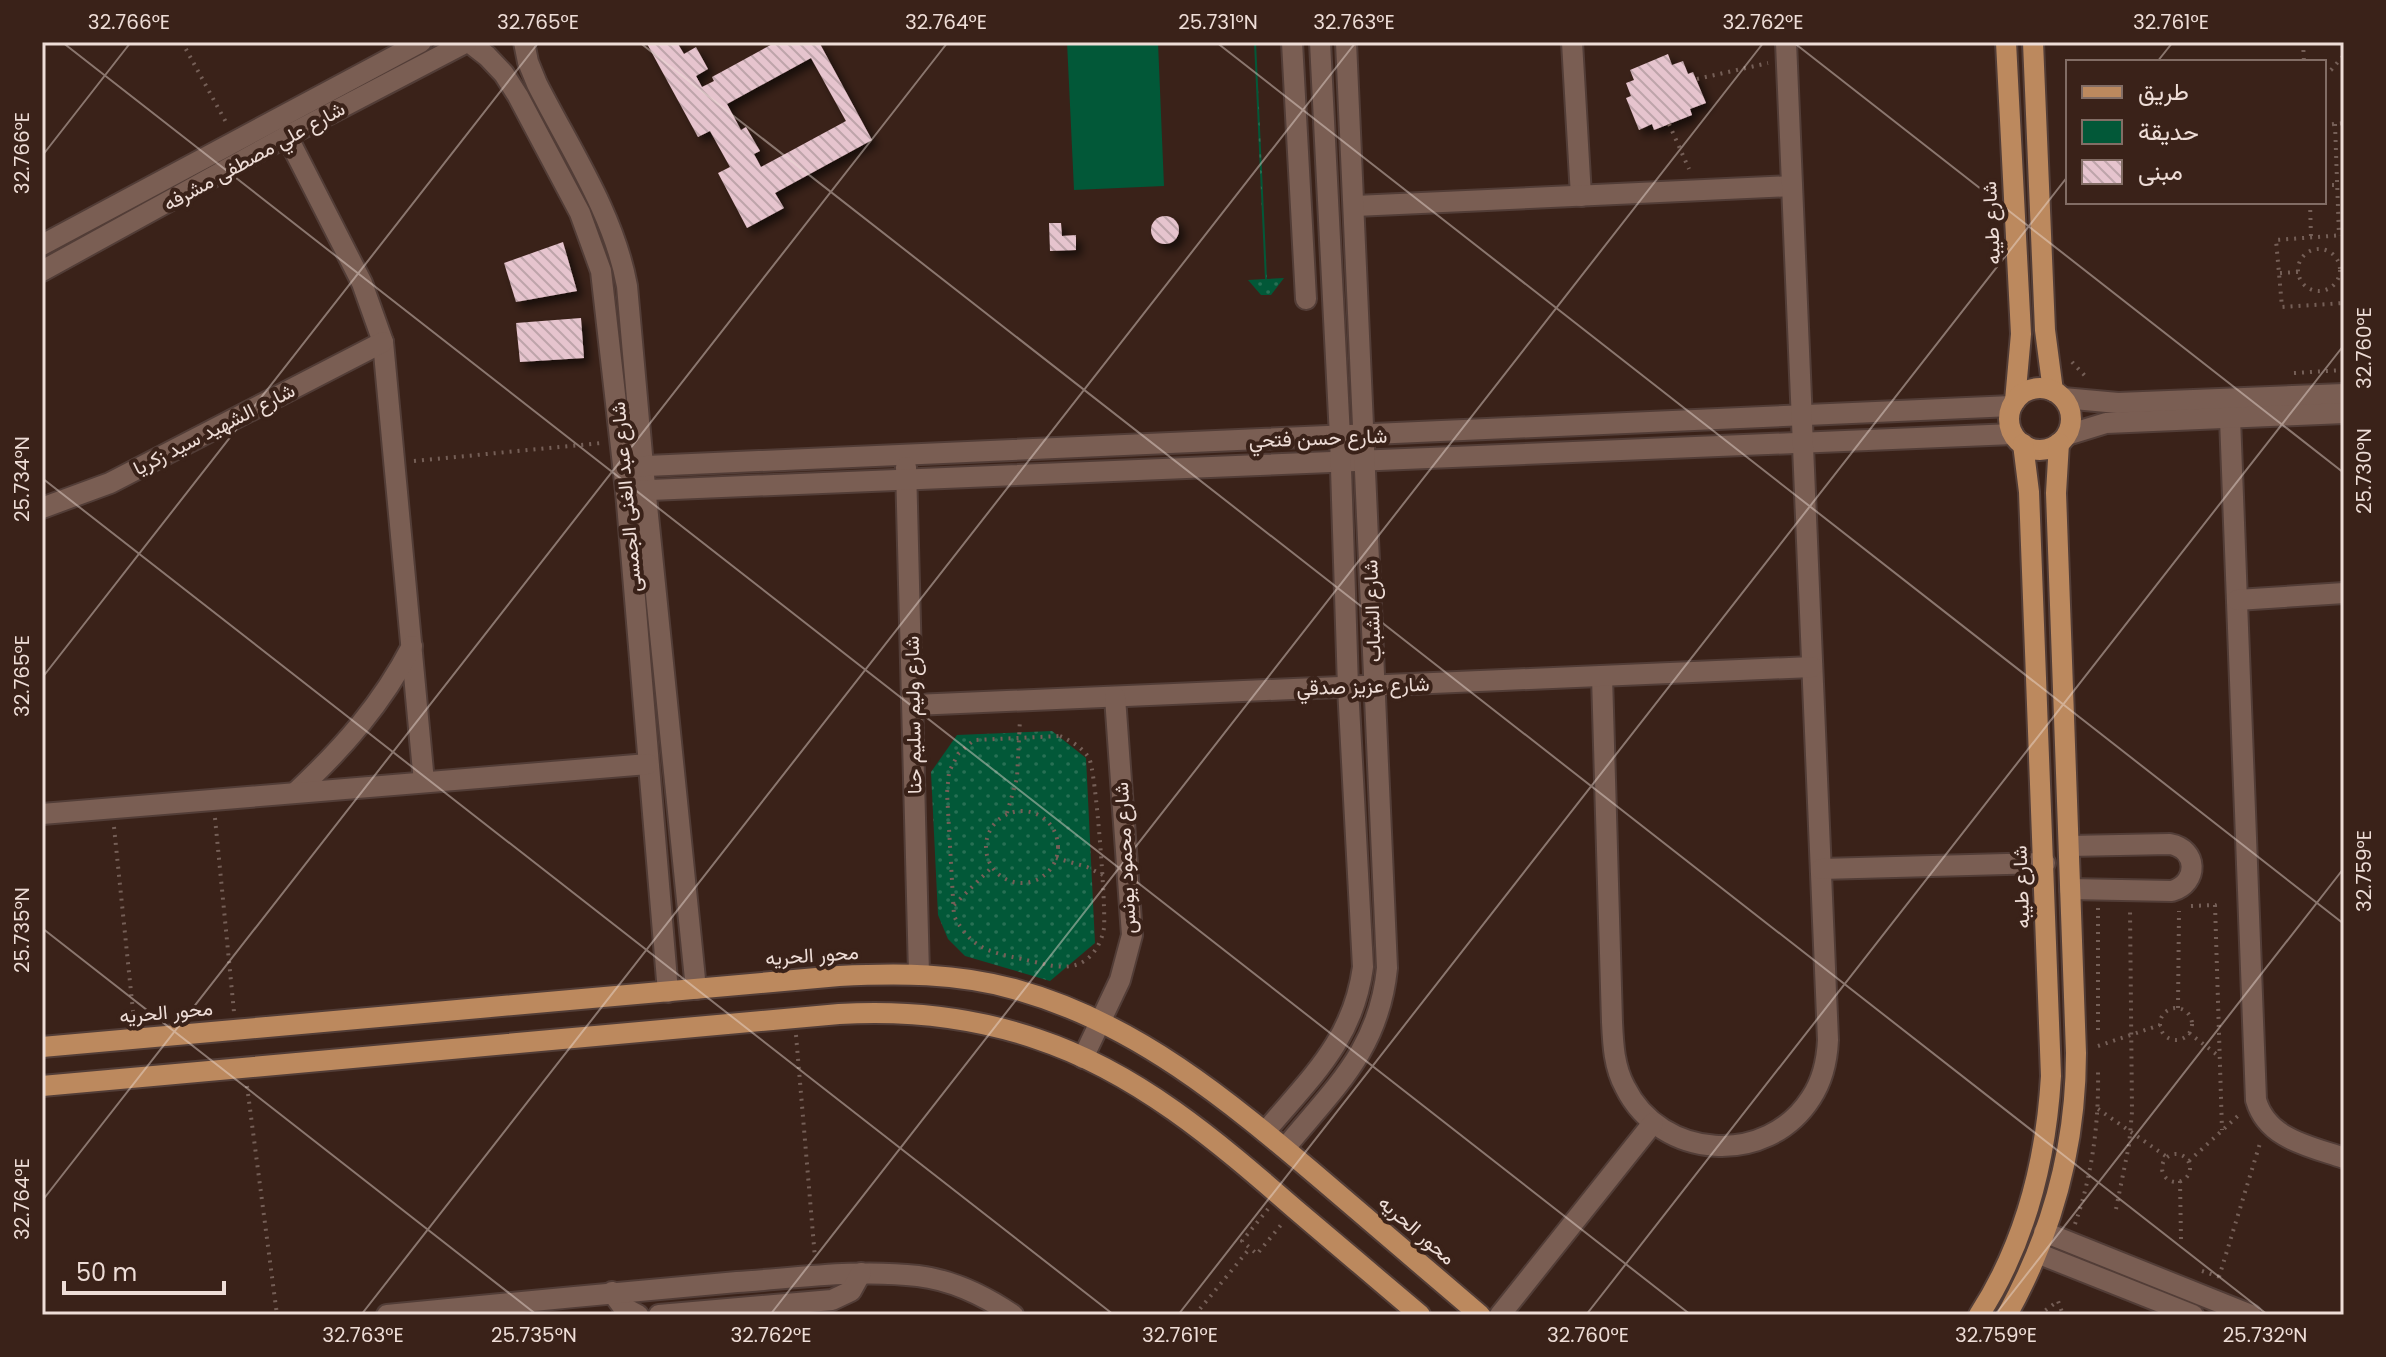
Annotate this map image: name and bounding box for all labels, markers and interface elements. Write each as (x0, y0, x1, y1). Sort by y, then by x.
text: 32.766°E (88, 8, 170, 36)
text: 32.765°E (497, 8, 579, 36)
text: 32.764°E (905, 8, 987, 36)
text: 25.731°N (1178, 8, 1258, 36)
text: 32.763°E (1313, 8, 1395, 36)
text: 32.762°E (1722, 8, 1804, 36)
text: 32.761°E (2133, 8, 2209, 36)
legend (2066, 60, 2326, 204)
text: طريق (2138, 75, 2189, 108)
street label: شارع علي مصطفى مشرفه (158, 94, 351, 220)
text: 32.766°E (8, 112, 36, 194)
text: حديقة (2138, 115, 2199, 148)
text: مبنى (2138, 155, 2183, 188)
street label: شارع طيبه (1975, 181, 2007, 265)
text: 32.760°E (2350, 307, 2378, 389)
street label: شارع الشهيد سيد زكريا (128, 376, 300, 482)
street label: شارع عبد الغنى الجمسى (604, 401, 648, 593)
street label: شارع حسن فتحي (1248, 422, 1388, 457)
text: 25.730°N (2350, 428, 2378, 514)
text: 25.734°N (8, 436, 36, 522)
street label: شارع الشباب (1356, 559, 1388, 663)
text: 32.765°E (8, 635, 36, 717)
street label: شارع وليم سليم حنا (898, 636, 928, 794)
street label: شارع عزيز صدقي (1296, 670, 1430, 705)
street label: شارع محمود يونس (1107, 781, 1143, 935)
text: 32.759°E (2350, 830, 2378, 912)
street label: شارع طيبه (2006, 845, 2036, 929)
text: 25.735°N (8, 887, 36, 973)
street label: محور الحريه (764, 938, 860, 972)
street label: محور الحريه (118, 994, 214, 1030)
text: 32.764°E (8, 1158, 36, 1240)
street label: محور الحريه (1372, 1189, 1462, 1271)
scale bar (64, 1245, 224, 1295)
text: 50 m (76, 1256, 137, 1289)
text: 32.763°E (322, 1321, 404, 1349)
text: 25.735°N (491, 1321, 577, 1349)
text: 32.762°E (730, 1321, 812, 1349)
text: 32.761°E (1142, 1321, 1218, 1349)
text: 32.760°E (1547, 1321, 1629, 1349)
text: 32.759°E (1955, 1321, 2037, 1349)
text: 25.732°N (2223, 1321, 2307, 1349)

